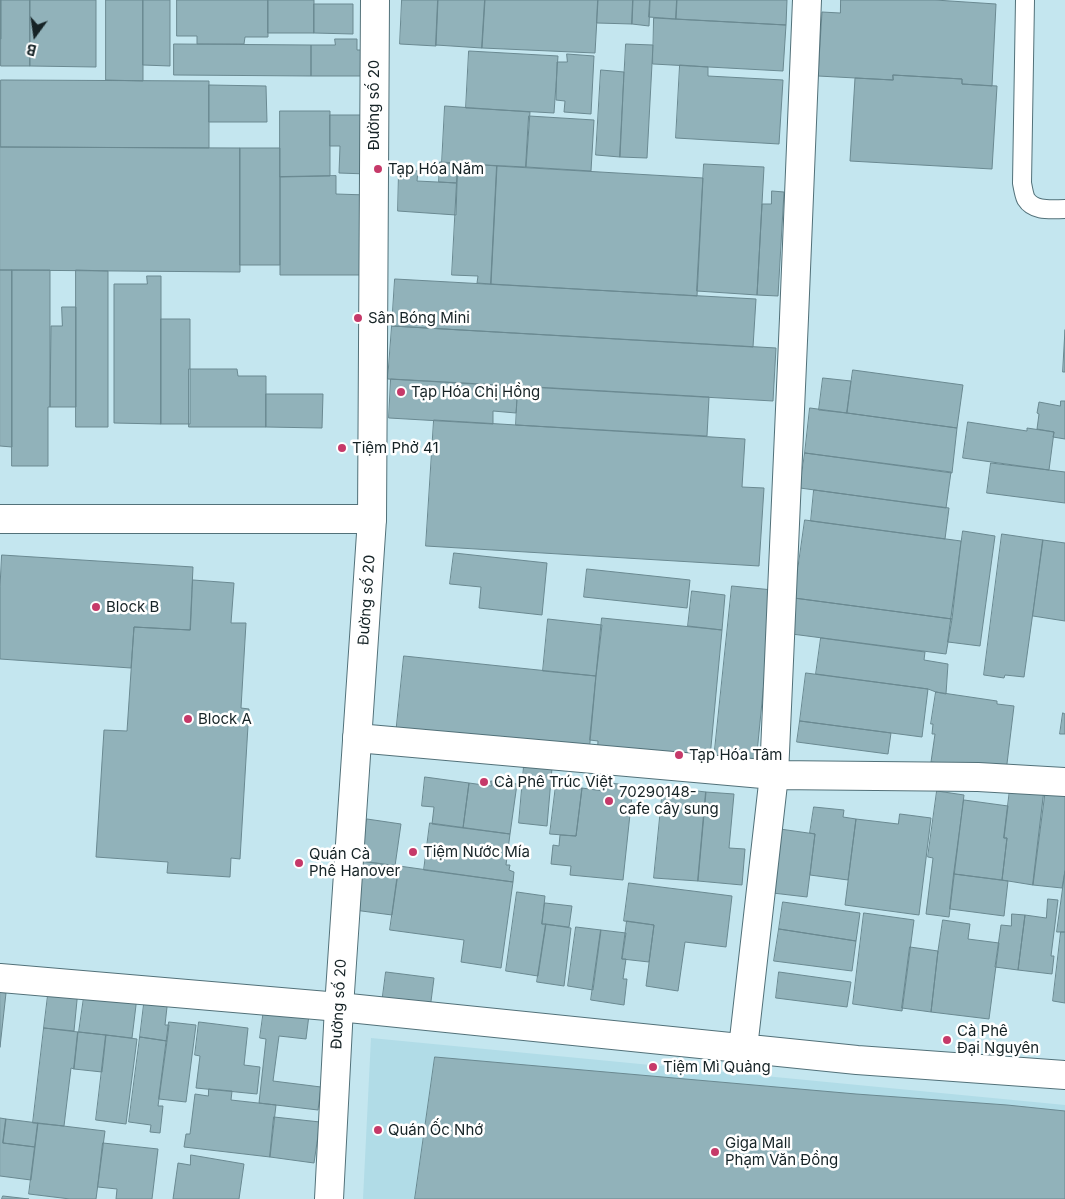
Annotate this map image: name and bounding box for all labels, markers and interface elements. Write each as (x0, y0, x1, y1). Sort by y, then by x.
north arrow (10, 10, 60, 60)
text: B (25, 41, 38, 59)
street label: Đường số 20 (365, 60, 383, 150)
place label: Tạp Hóa Năm (388, 160, 484, 178)
marker: Tạp Hóa Năm (372, 163, 384, 175)
place label: Sân Bóng Mini (368, 309, 470, 327)
marker: Sân Bóng Mini (352, 312, 364, 324)
place label: Tạp Hóa Chị Hồng (411, 383, 540, 401)
marker: Tạp Hóa Chị Hồng (395, 386, 407, 398)
place label: Tiệm Phở 41 (352, 439, 439, 457)
marker: Tiệm Phở 41 (336, 442, 348, 454)
street label: Đường số 20 (355, 554, 379, 646)
place label: Block B (106, 598, 159, 616)
marker: Block B (90, 601, 102, 613)
place label: Block A (198, 710, 252, 728)
marker: Block A (182, 713, 194, 725)
place label: Tạp Hóa Tâm (689, 746, 782, 764)
marker: Tạp Hóa Tâm (673, 749, 685, 761)
place label: Cà Phê Trúc Việt (494, 773, 613, 791)
marker: Cà Phê Trúc Việt (478, 776, 490, 788)
place label: 70290148- cafe cây sung (619, 783, 719, 818)
marker: 70290148- cafe cây sung (603, 795, 615, 807)
place label: Tiệm Nước Mía (423, 843, 530, 861)
place label: Quán Cà Phê Hanover (309, 845, 400, 880)
marker: Tiệm Nước Mía (407, 846, 419, 858)
marker: Quán Cà Phê Hanover (293, 857, 305, 869)
street label: Đường số 20 (328, 958, 350, 1050)
place label: Cà Phê Đại Nguyên (957, 1022, 1039, 1057)
marker: Cà Phê Đại Nguyên (941, 1034, 953, 1046)
place label: Tiệm Mì Quảng (663, 1058, 771, 1076)
marker: Tiệm Mì Quảng (647, 1061, 659, 1073)
place label: Quán Ốc Nhớ (388, 1121, 483, 1139)
marker: Quán Ốc Nhớ (372, 1124, 384, 1136)
place label: Giga Mall Phạm Văn Đồng (725, 1134, 838, 1169)
marker: Giga Mall Phạm Văn Đồng (709, 1146, 721, 1158)

